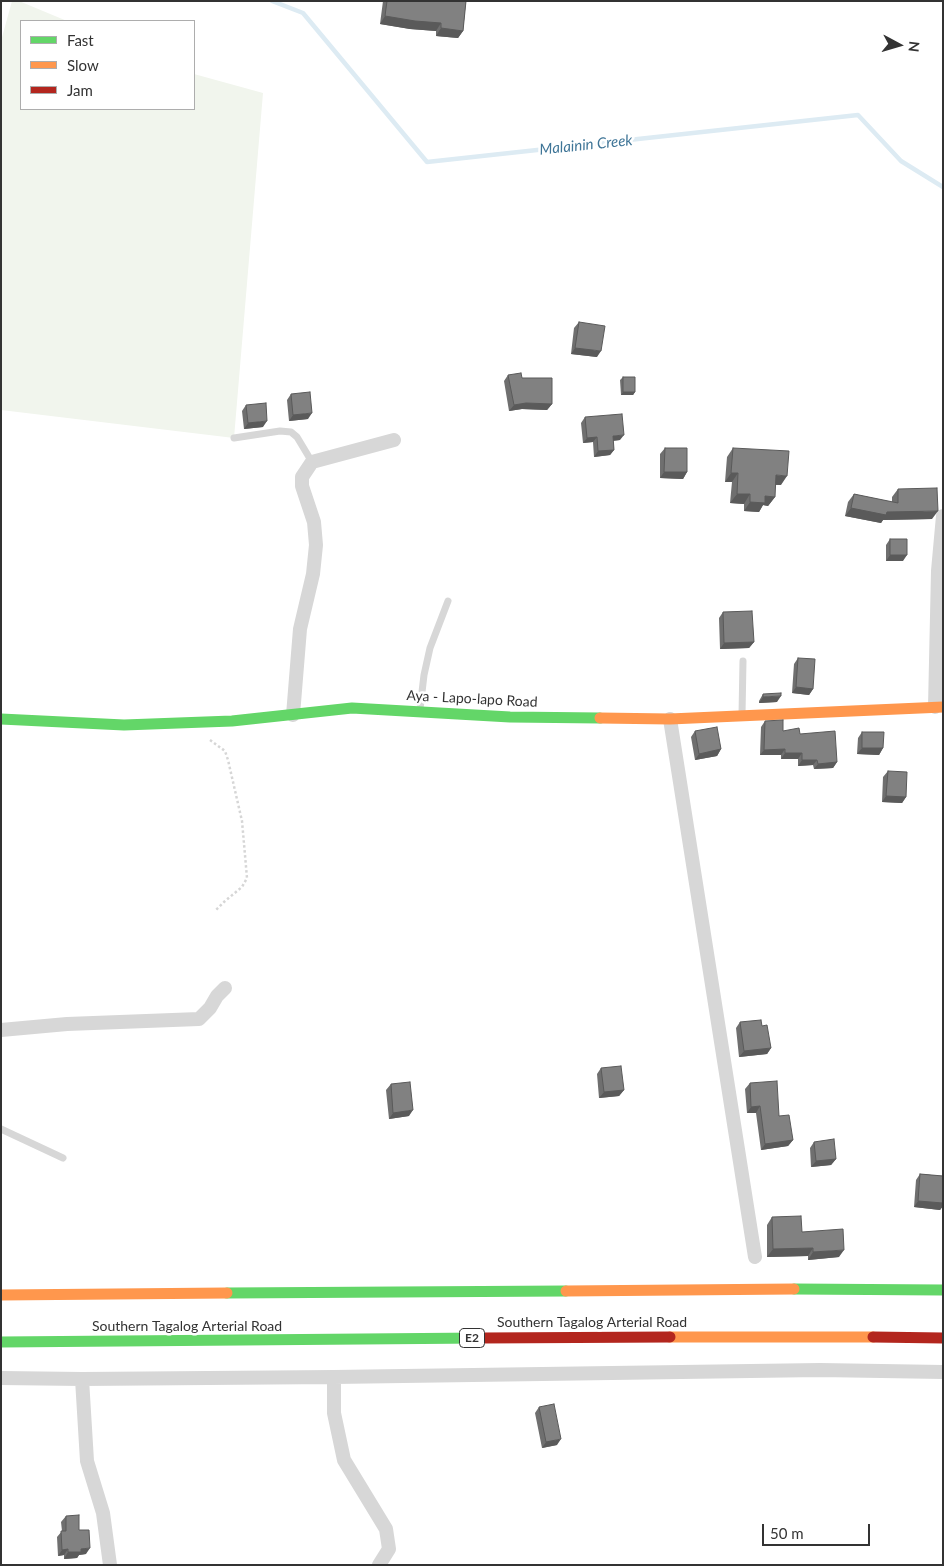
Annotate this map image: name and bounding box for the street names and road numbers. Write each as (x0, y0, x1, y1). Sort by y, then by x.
street label: Aya - Lapo-lapo Road (406, 687, 538, 711)
street label: Southern Tagalog Arterial Road (497, 1314, 687, 1330)
street label: Southern Tagalog Arterial Road (92, 1318, 282, 1334)
road number: E2 (460, 1329, 484, 1348)

